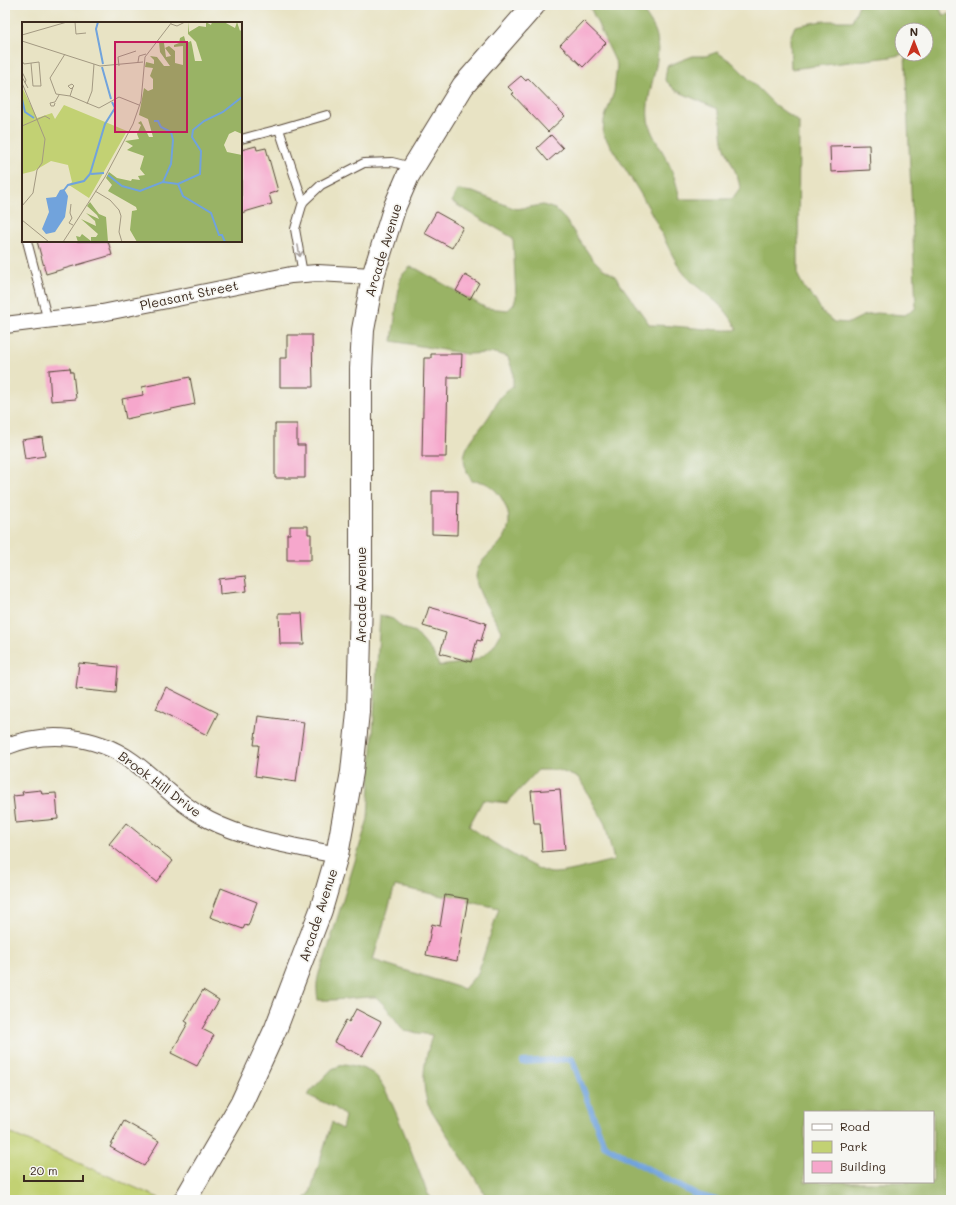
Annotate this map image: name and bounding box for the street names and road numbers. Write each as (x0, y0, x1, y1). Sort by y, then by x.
street label: Arcade Avenue (360, 201, 405, 299)
street label: Pleasant Street (138, 276, 240, 313)
street label: Arcade Avenue (352, 547, 369, 643)
street label: Brook Hill Drive (116, 747, 205, 820)
street label: Arcade Avenue (294, 866, 341, 963)

